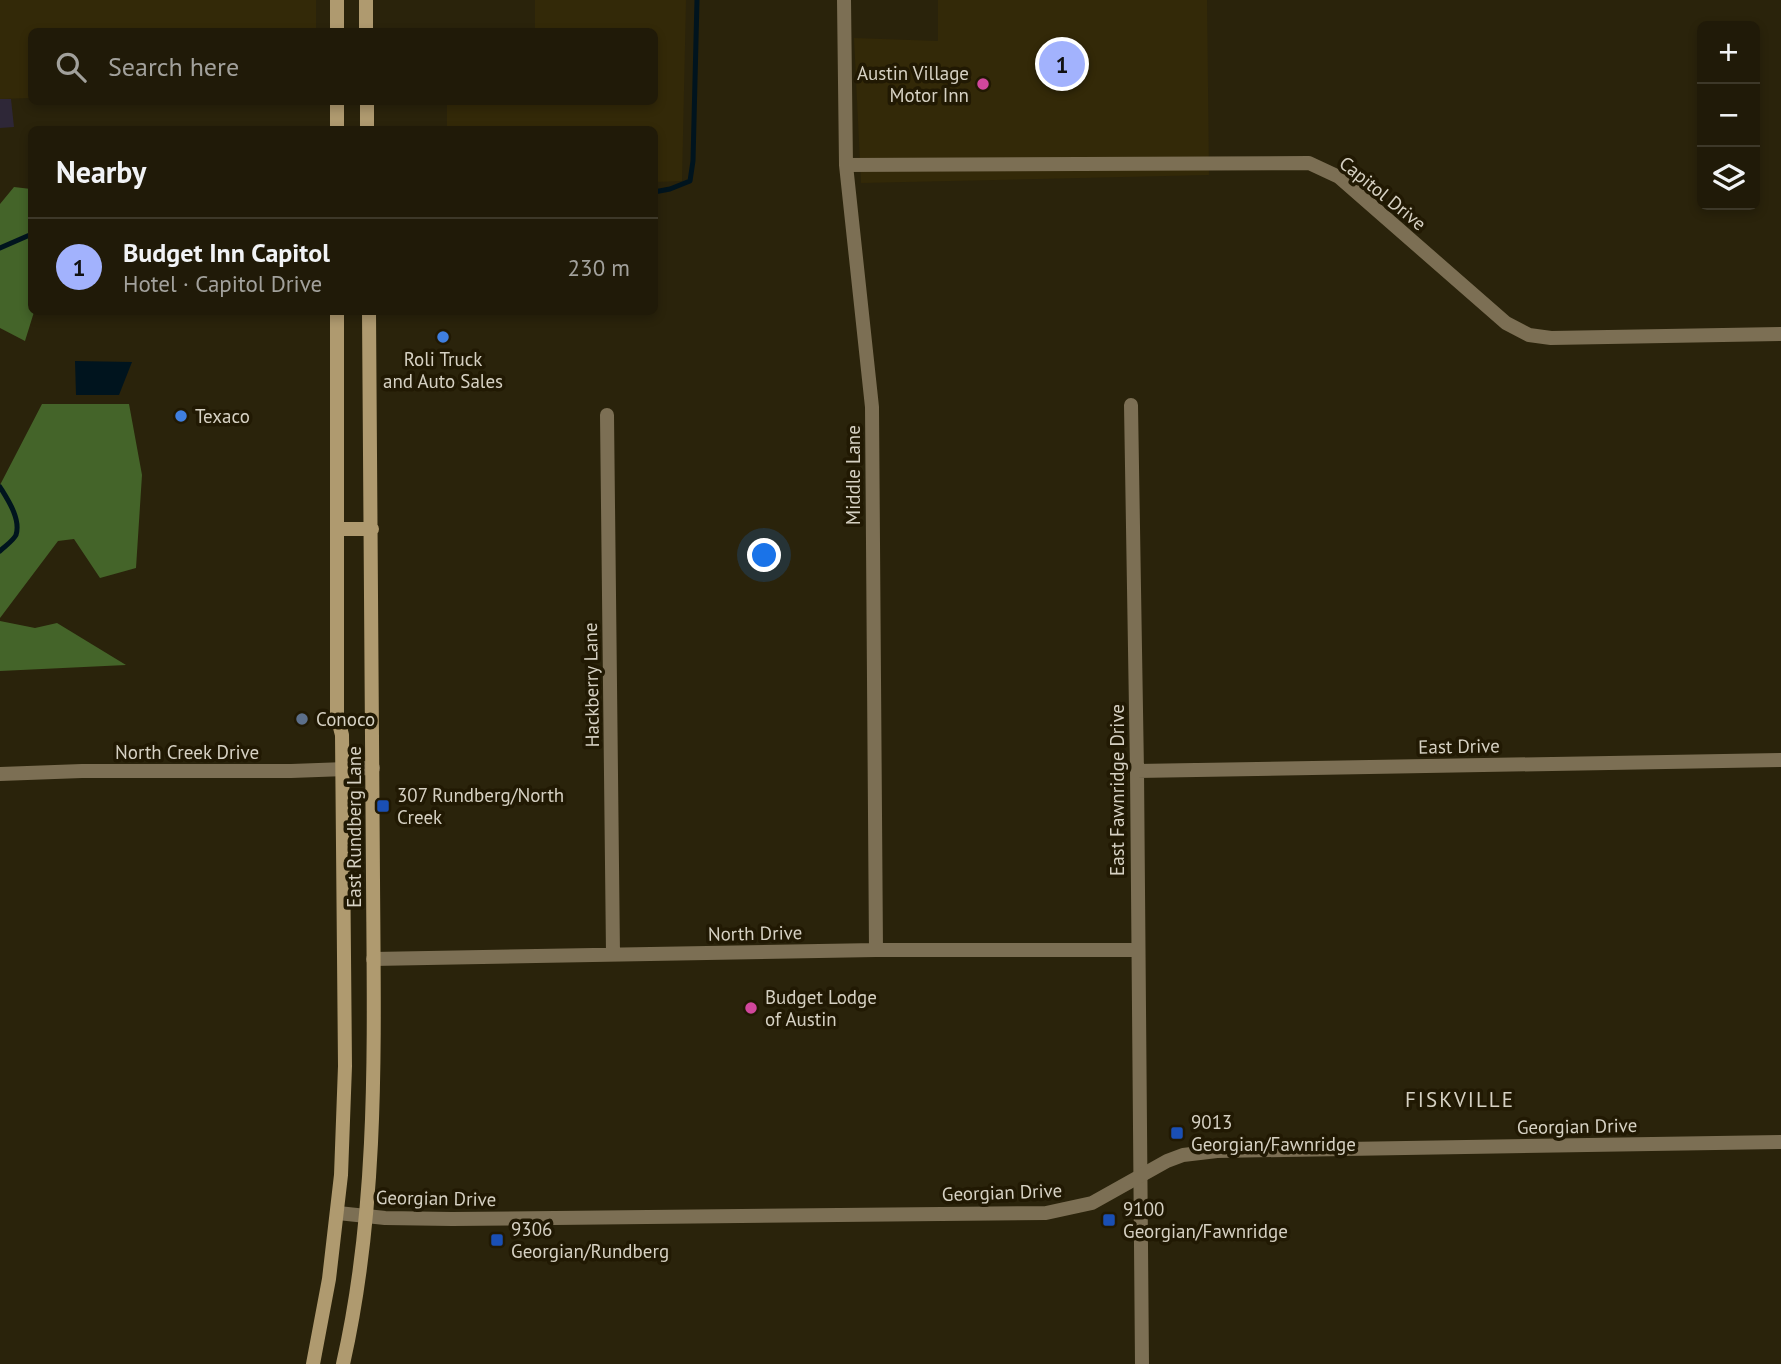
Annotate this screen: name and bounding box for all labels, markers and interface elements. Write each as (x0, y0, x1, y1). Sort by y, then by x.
map controls (1697, 21, 1760, 210)
button: + (1697, 21, 1760, 84)
search box (28, 28, 658, 105)
pin: 1 (1039, 38, 1085, 90)
icon: search (52, 48, 90, 86)
text: Search here (108, 50, 239, 83)
place label: Austin Village Motor Inn (857, 61, 969, 107)
marker: Austin Village Motor Inn (975, 76, 991, 92)
button: − (1697, 84, 1760, 147)
button: layers (1697, 147, 1760, 210)
street label: Capitol Drive (1335, 151, 1431, 235)
text: Nearby (56, 152, 146, 191)
text: Budget Inn Capitol (123, 236, 330, 269)
text: 1 (72, 253, 86, 282)
text: 230 m (568, 253, 630, 282)
text: Hotel · Capitol Drive (123, 269, 322, 298)
marker: Roli Truck and Auto Sales (435, 329, 451, 345)
place label: Roli Truck and Auto Sales (383, 347, 503, 393)
place label: Texaco (195, 404, 250, 428)
marker: Texaco (173, 408, 189, 424)
street label: Middle Lane (841, 425, 865, 525)
your location (747, 538, 781, 572)
street label: Hackberry Lane (578, 622, 604, 748)
street label: East Fawnridge Drive (1105, 704, 1129, 876)
place label: Conoco (316, 707, 375, 731)
marker: Conoco (294, 711, 310, 727)
street label: East Drive (1418, 733, 1500, 759)
street label: North Creek Drive (115, 740, 259, 764)
street label: East Rundberg Lane (342, 746, 366, 908)
place label: 307 Rundberg/North Creek (397, 783, 564, 829)
marker: 307 Rundberg/North Creek (375, 798, 391, 814)
street label: North Drive (708, 920, 802, 946)
place label: Budget Lodge of Austin (765, 985, 877, 1031)
marker: Budget Lodge of Austin (743, 1000, 759, 1016)
district label: FISKVILLE (1405, 1086, 1515, 1113)
place label: 9013 Georgian/Fawnridge (1191, 1110, 1356, 1156)
street label: Georgian Drive (1517, 1113, 1637, 1139)
marker: 9013 Georgian/Fawnridge (1169, 1125, 1185, 1141)
street label: Georgian Drive (941, 1178, 1063, 1206)
street label: Georgian Drive (376, 1185, 496, 1211)
place label: 9100 Georgian/Fawnridge (1123, 1197, 1288, 1243)
marker: 9100 Georgian/Fawnridge (1101, 1212, 1117, 1228)
place label: 9306 Georgian/Rundberg (511, 1217, 669, 1263)
marker: 9306 Georgian/Rundberg (489, 1232, 505, 1248)

